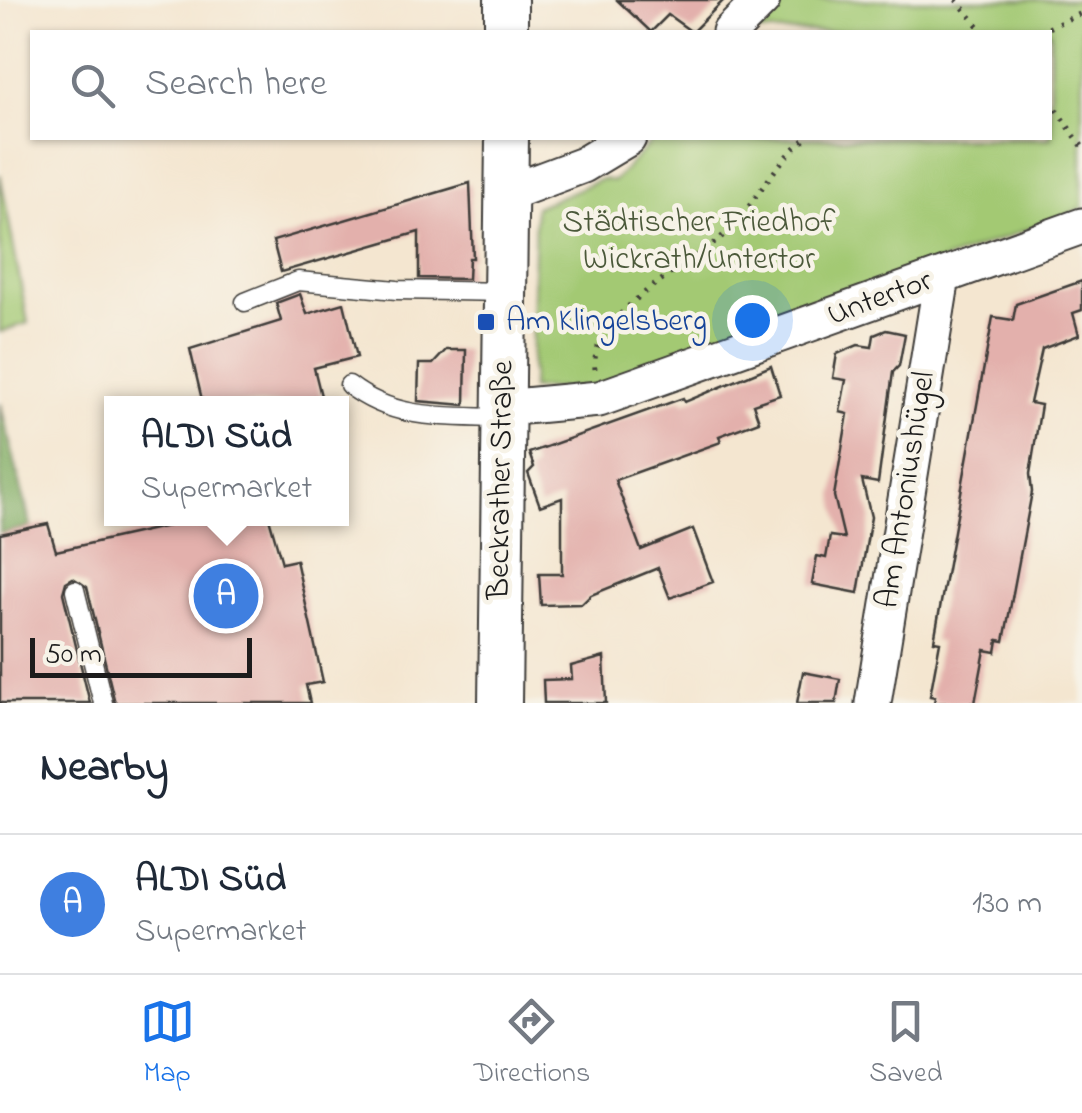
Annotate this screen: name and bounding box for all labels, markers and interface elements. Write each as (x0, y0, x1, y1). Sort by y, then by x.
search box (30, 30, 1052, 140)
text: Search here (145, 57, 327, 113)
icon: search (65, 58, 120, 113)
park label: Städtischer Friedhof Wickrath/Untertor (563, 200, 836, 284)
street label: Untertor (821, 258, 939, 340)
your location (727, 295, 778, 346)
place label: Am Klingelsberg (506, 299, 707, 346)
marker: Am Klingelsberg (475, 311, 497, 333)
street label: Beckrather Straße (476, 359, 528, 601)
street label: Am Antoniushügel (865, 368, 949, 612)
popup (104, 396, 349, 526)
text: ALDI Süd (141, 410, 292, 466)
text: Supermarket (141, 466, 312, 513)
pin: A (194, 558, 258, 634)
scale bar (30, 633, 252, 678)
text: 50 m (45, 635, 102, 676)
text: Nearby (40, 738, 168, 799)
text: ALDI Süd (135, 853, 286, 909)
text: A (63, 881, 82, 928)
text: 130 m (972, 881, 1042, 928)
text: Supermarket (135, 909, 307, 956)
tab: Map (140, 994, 195, 1095)
tab: Directions (474, 994, 590, 1095)
tab: Saved (869, 994, 942, 1095)

